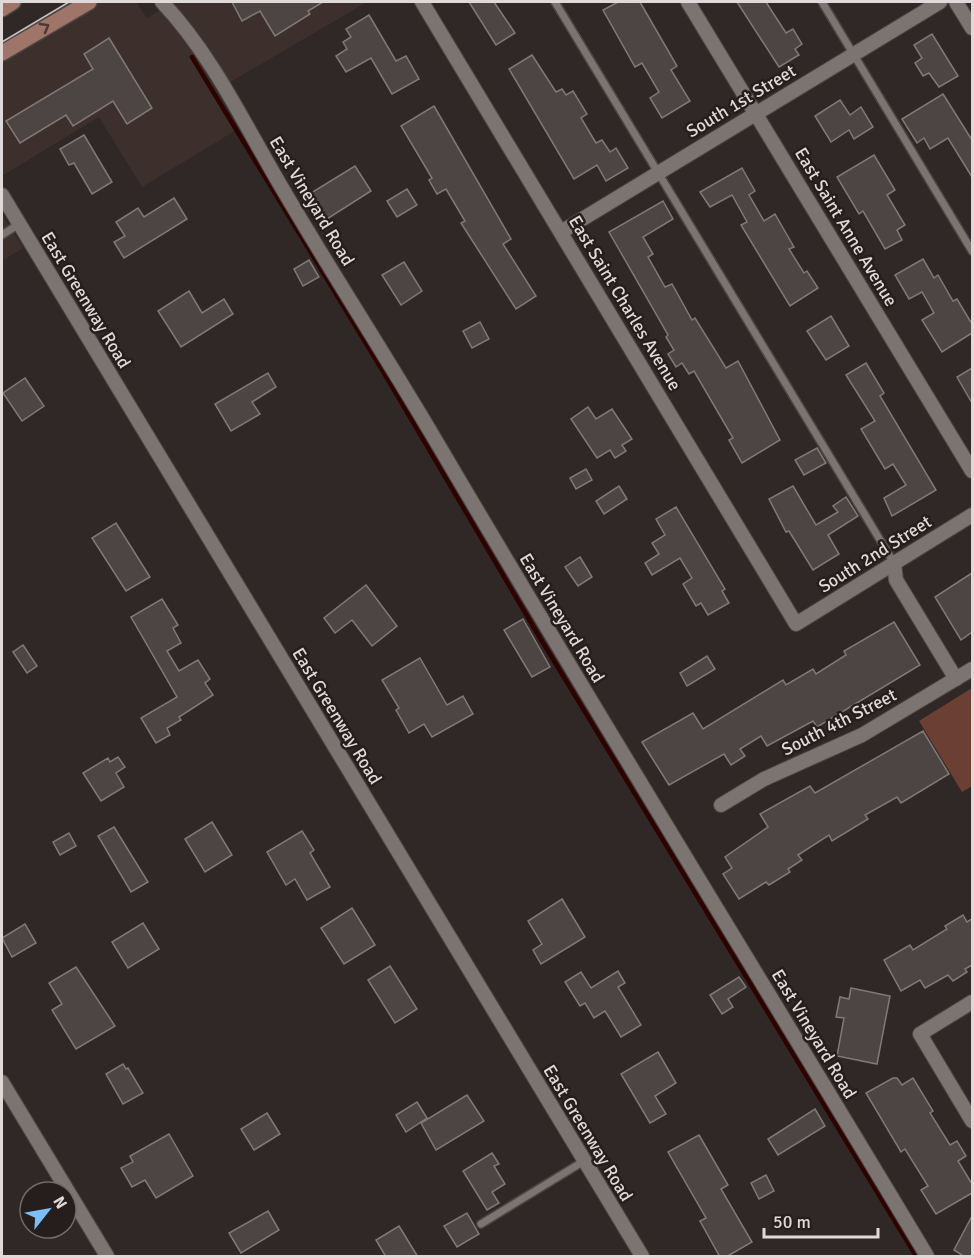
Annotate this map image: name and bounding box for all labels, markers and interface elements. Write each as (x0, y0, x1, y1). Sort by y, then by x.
one-way arrow (39, 23, 49, 34)
street label: South 1st Street (682, 60, 800, 142)
street label: East Vineyard Road (265, 132, 359, 270)
street label: East Saint Anne Avenue (790, 144, 902, 310)
street label: East Saint Charles Avenue (564, 212, 686, 394)
street label: East Greenway Road (37, 228, 135, 372)
street label: South 2nd Street (814, 510, 936, 598)
street label: East Vineyard Road (515, 549, 609, 687)
street label: East Greenway Road (288, 644, 386, 788)
street label: South 4th Street (778, 684, 900, 760)
street label: East Vineyard Road (767, 965, 861, 1103)
street label: East Greenway Road (539, 1061, 637, 1205)
north arrow (18, 1180, 78, 1240)
text: N (49, 1193, 71, 1213)
scale bar (764, 1201, 878, 1239)
text: 50 m (773, 1211, 811, 1233)

